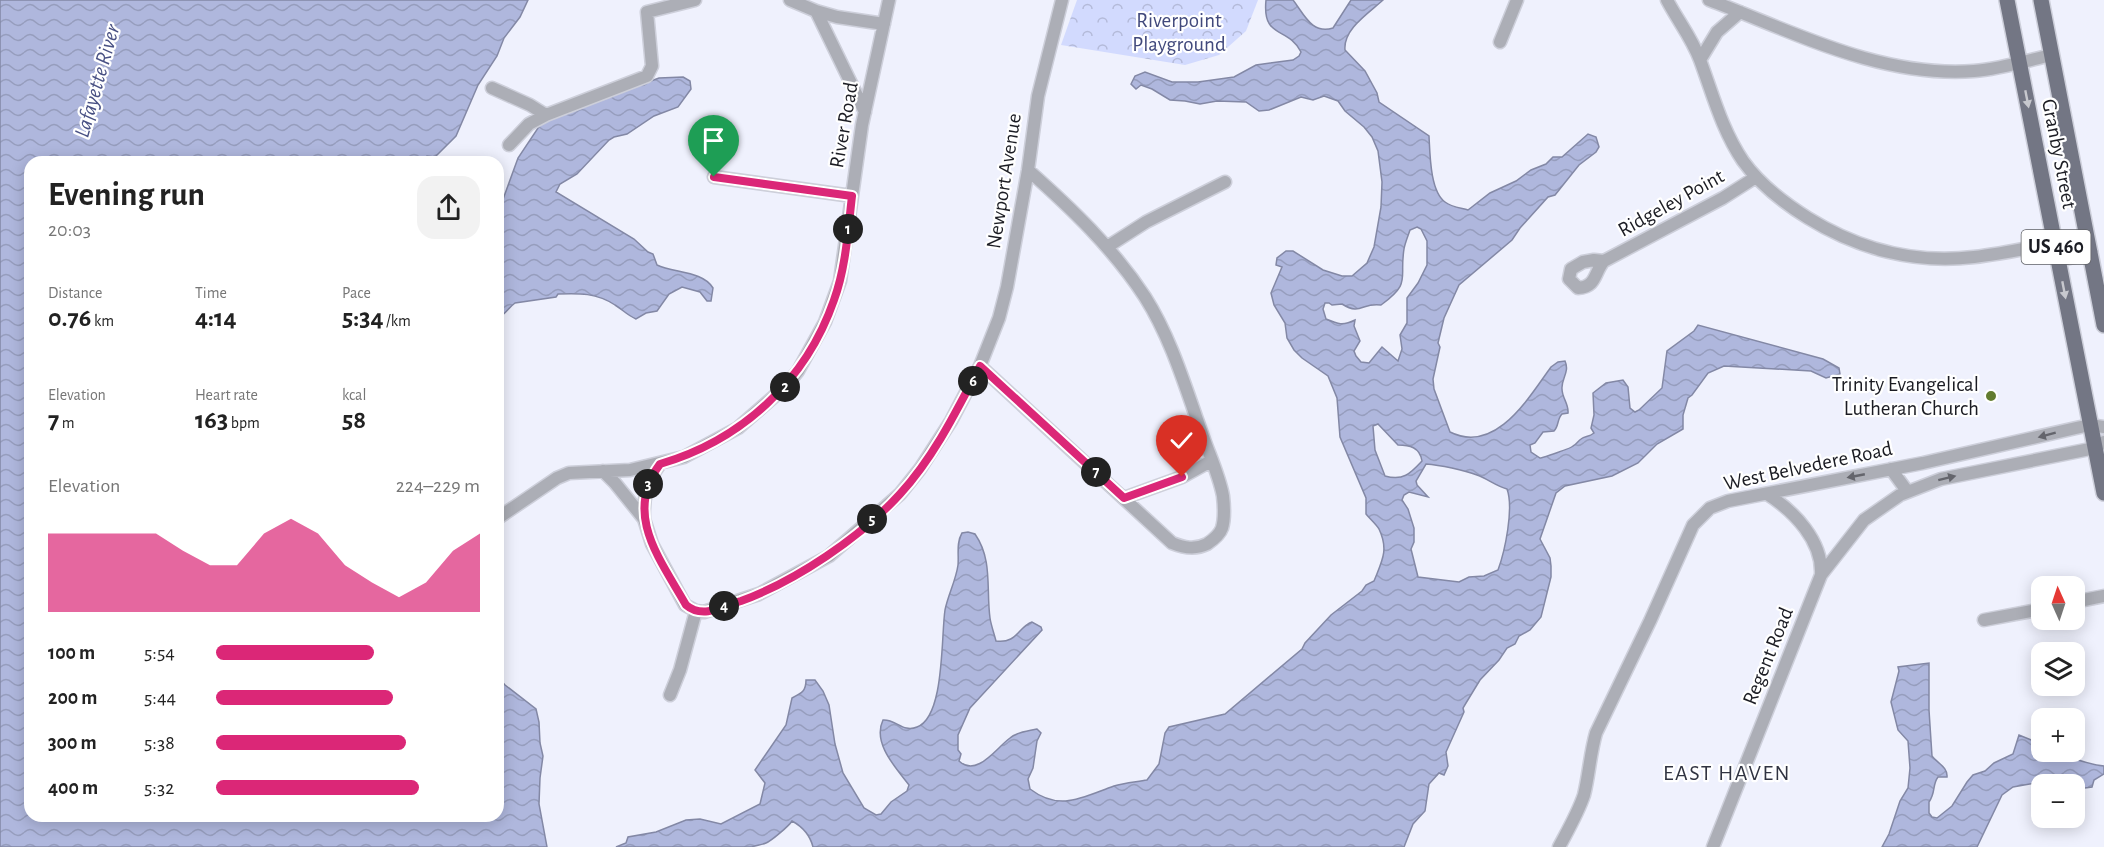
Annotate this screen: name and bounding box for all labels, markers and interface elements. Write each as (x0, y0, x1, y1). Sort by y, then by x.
park label: Riverpoint Playground (1132, 10, 1226, 55)
water label: Lafayette River (70, 21, 124, 140)
street label: River Road (826, 80, 862, 170)
one-way arrow (2023, 89, 2032, 108)
street label: Granby Street (2038, 97, 2080, 211)
street label: Newport Avenue (983, 112, 1025, 250)
pin (688, 115, 739, 177)
icon: arrive (697, 124, 730, 157)
street label: Ridgeley Point (1614, 165, 1728, 241)
button: share (417, 176, 480, 239)
text: Evening run (48, 179, 205, 212)
pin: 1 (833, 214, 863, 244)
text: 20:03 (48, 220, 91, 240)
text: 1 (845, 221, 851, 237)
road number: US 460 (2022, 230, 2090, 264)
one-way arrow (2060, 281, 2069, 300)
text: Distance (48, 285, 102, 301)
text: Time (195, 285, 227, 301)
text: Pace (342, 285, 371, 301)
text: 0.76 (48, 305, 91, 331)
text: 4:14 (195, 305, 236, 331)
text: 5:34 (342, 305, 383, 331)
text: km (91, 313, 114, 329)
text: /km (383, 313, 411, 329)
pin: 6 (958, 366, 988, 396)
pin: 2 (770, 372, 800, 402)
text: 6 (969, 373, 977, 389)
place label: Trinity Evangelical Lutheran Church (1832, 374, 1979, 419)
text: 2 (781, 379, 789, 395)
text: Elevation (48, 387, 106, 403)
text: Heart rate (195, 387, 258, 403)
text: kcal (342, 387, 366, 403)
marker: Trinity Evangelical Lutheran Church (1984, 389, 1998, 403)
text: 7 (48, 407, 59, 433)
text: 163 (195, 407, 228, 433)
text: 58 (342, 407, 366, 433)
text: m (59, 415, 75, 431)
text: bpm (228, 415, 260, 431)
pin (1156, 415, 1207, 477)
icon: check (1165, 424, 1198, 457)
one-way arrow (2037, 430, 2056, 440)
street label: West Belvedere Road (1722, 438, 1894, 494)
pin: 7 (1081, 457, 1111, 487)
text: 7 (1093, 464, 1099, 480)
pin: 3 (633, 469, 663, 499)
one-way arrow (1846, 472, 1865, 481)
one-way arrow (1937, 472, 1956, 482)
text: Elevation (48, 476, 120, 496)
text: 224–229 m (396, 476, 480, 496)
text: 3 (645, 476, 651, 492)
pin: 5 (857, 504, 887, 534)
text: 5 (869, 511, 875, 527)
north arrow (2031, 576, 2085, 630)
map controls (2031, 576, 2085, 828)
pin: 4 (709, 591, 739, 621)
text: 4 (720, 598, 728, 614)
street label: Regent Road (1739, 604, 1797, 708)
button: layers (2031, 642, 2085, 696)
text: 100 m (48, 643, 95, 663)
text: 5:54 (144, 643, 175, 663)
text: 200 m (48, 688, 97, 708)
text: 5:44 (144, 688, 176, 708)
button: + (2031, 708, 2085, 762)
text: 300 m (48, 733, 97, 753)
text: 5:38 (144, 733, 175, 753)
district label: EAST HAVEN (1663, 762, 1791, 784)
button: − (2031, 774, 2085, 828)
text: 400 m (48, 778, 98, 798)
text: 5:32 (144, 778, 174, 798)

